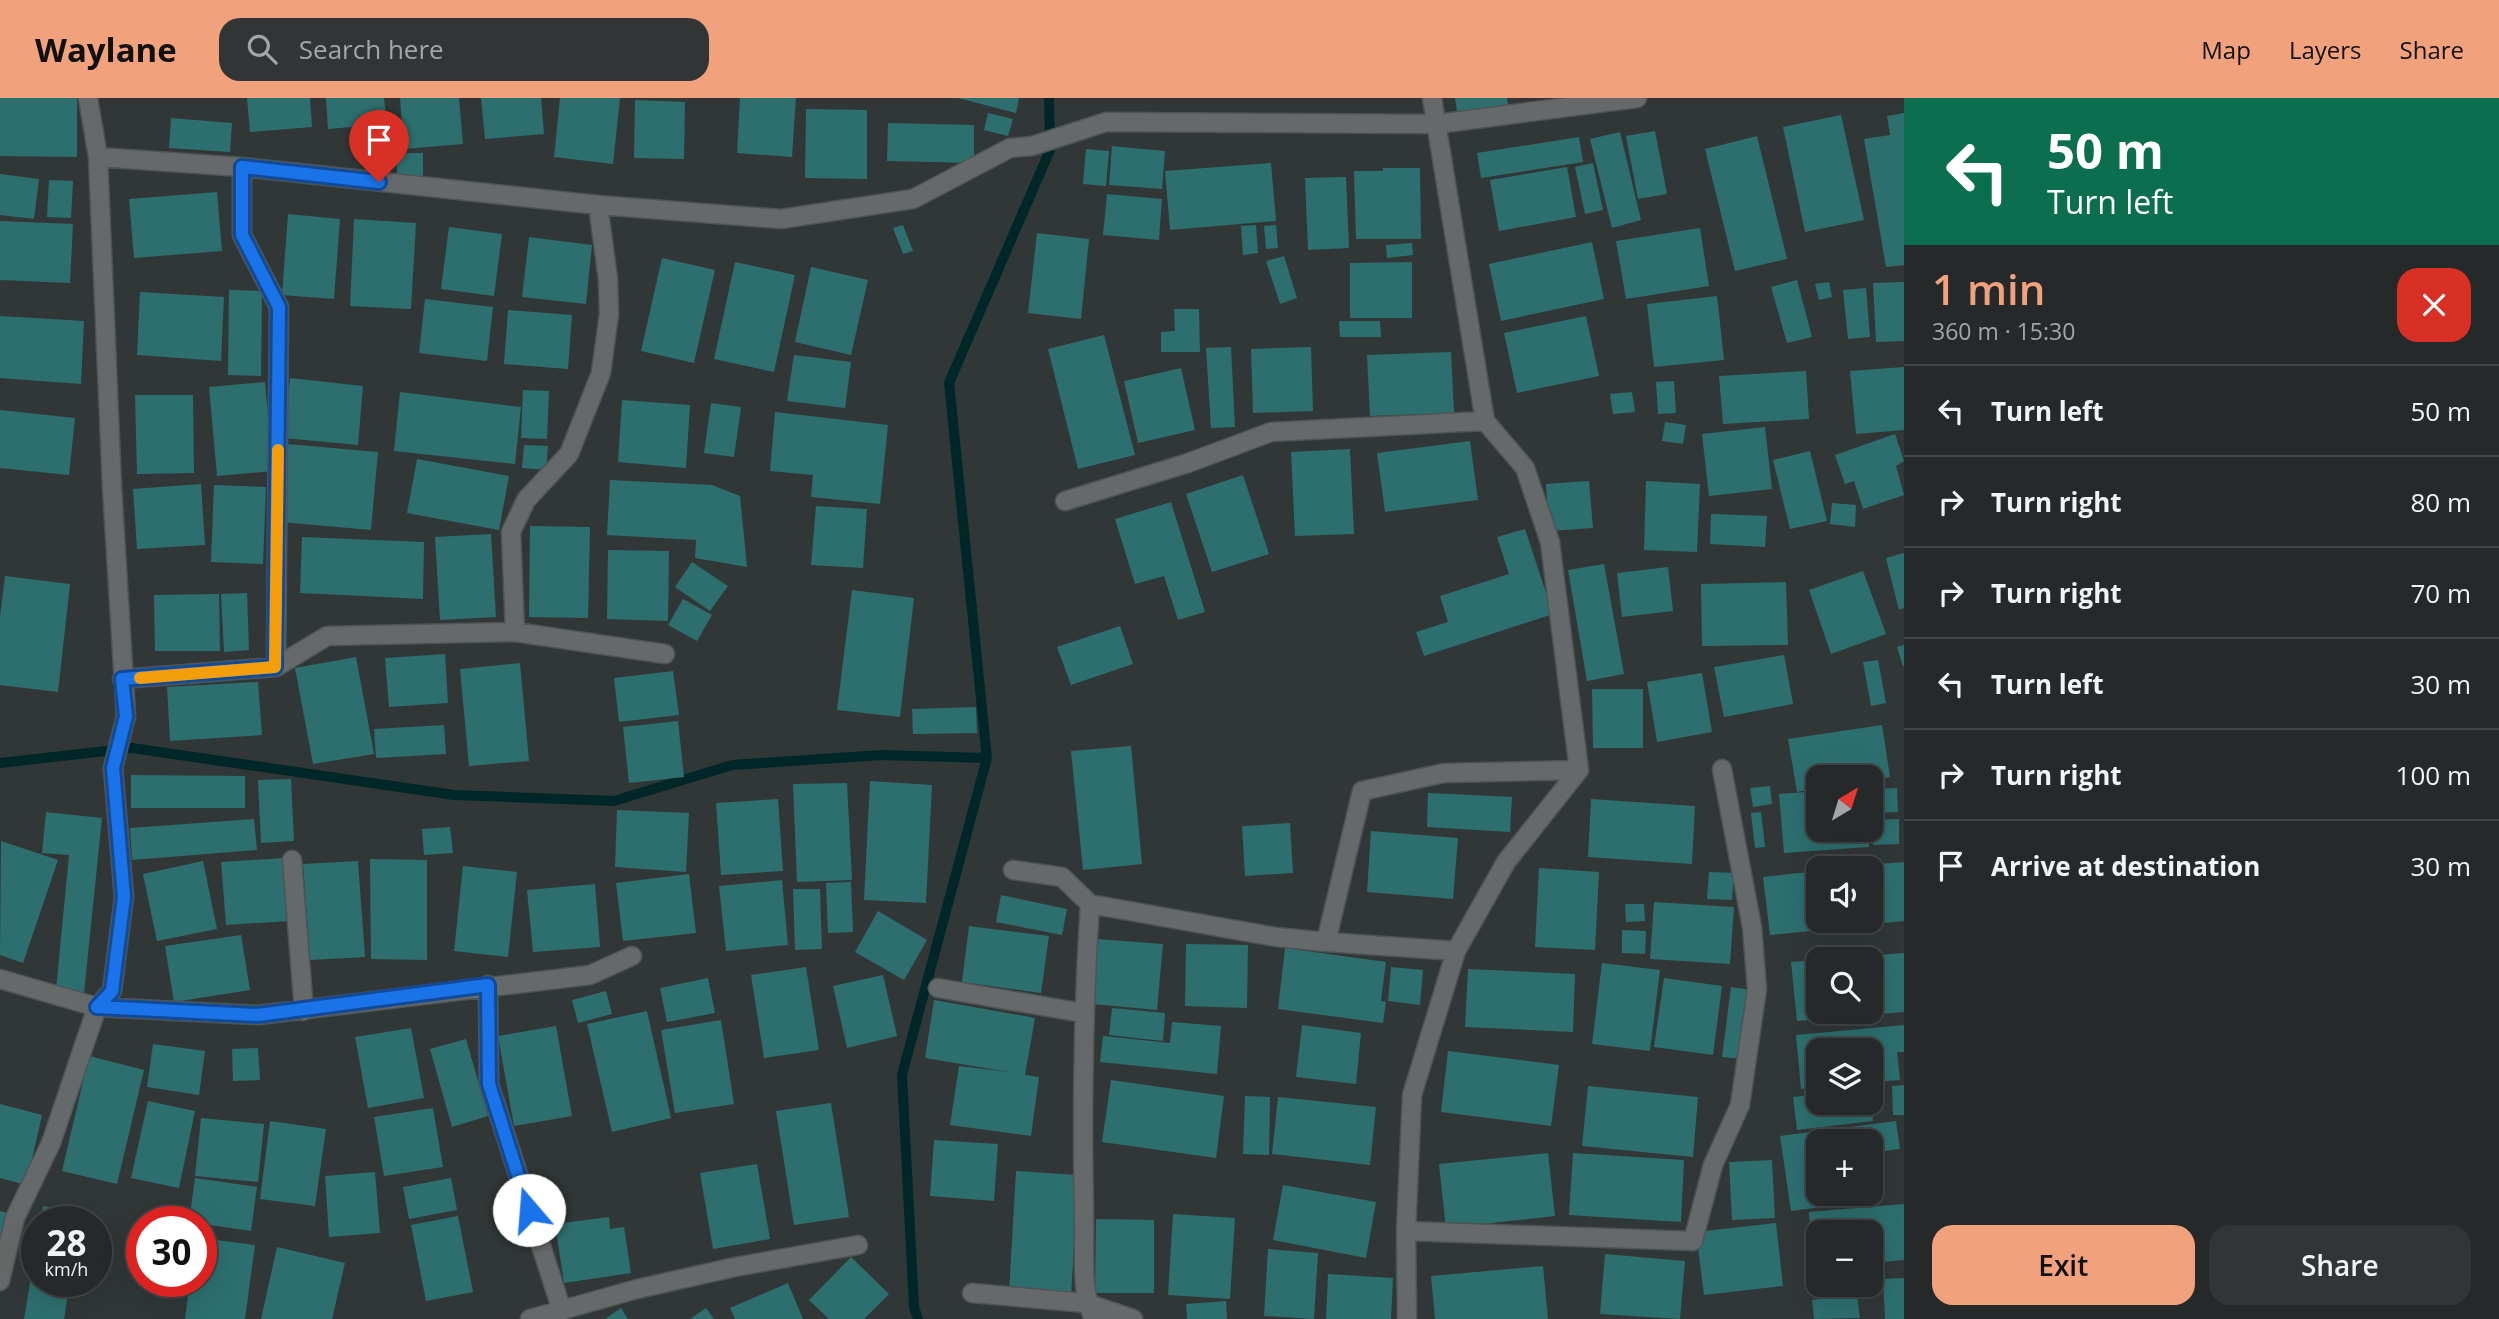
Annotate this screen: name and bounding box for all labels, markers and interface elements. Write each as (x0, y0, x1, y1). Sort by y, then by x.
search box (219, 18, 709, 81)
text: Waylane (35, 27, 177, 72)
icon: search (243, 30, 281, 68)
text: Search here (299, 31, 444, 67)
text: Map (2201, 33, 2251, 66)
text: Layers (2289, 33, 2362, 66)
text: Share (2400, 33, 2464, 66)
pin (349, 110, 409, 182)
text: 50 m (2047, 117, 2164, 183)
icon: arrive (360, 121, 398, 159)
icon: left (1932, 126, 2023, 217)
text: Turn left (2047, 180, 2173, 223)
text: 1 min (1932, 260, 2045, 317)
button: close (2397, 268, 2471, 342)
text: 360 m · 15:30 (1932, 315, 2075, 347)
icon: left (1932, 392, 1970, 430)
text: Turn left (1991, 393, 2103, 429)
text: 50 m (2410, 393, 2471, 429)
icon: right (1932, 483, 1970, 521)
text: Turn right (1991, 484, 2122, 520)
text: 80 m (2410, 484, 2471, 520)
icon: right (1932, 574, 1970, 612)
text: Turn right (1991, 575, 2122, 611)
text: 70 m (2410, 575, 2471, 611)
icon: left (1932, 665, 1970, 703)
text: Turn left (1991, 666, 2103, 702)
text: 30 m (2410, 666, 2471, 702)
icon: right (1932, 756, 1970, 794)
text: Turn right (1991, 757, 2122, 793)
text: 100 m (2396, 757, 2471, 793)
north arrow (1806, 765, 1883, 842)
map controls (1806, 765, 1883, 1297)
icon: arrive (1932, 847, 1970, 885)
text: Arrive at destination (1991, 848, 2260, 884)
text: 30 m (2410, 848, 2471, 884)
button: sound (1806, 856, 1883, 933)
button: search (1806, 947, 1883, 1024)
button: layers (1806, 1038, 1883, 1115)
button: + (1806, 1129, 1883, 1206)
position arrow (492, 1173, 566, 1247)
speed limit sign: 30 (126, 1206, 217, 1297)
text: 28 (46, 1219, 87, 1266)
button: − (1806, 1220, 1883, 1297)
button: Exit (1932, 1225, 2195, 1305)
button: Share (2209, 1225, 2471, 1305)
text: km/h (45, 1257, 88, 1281)

